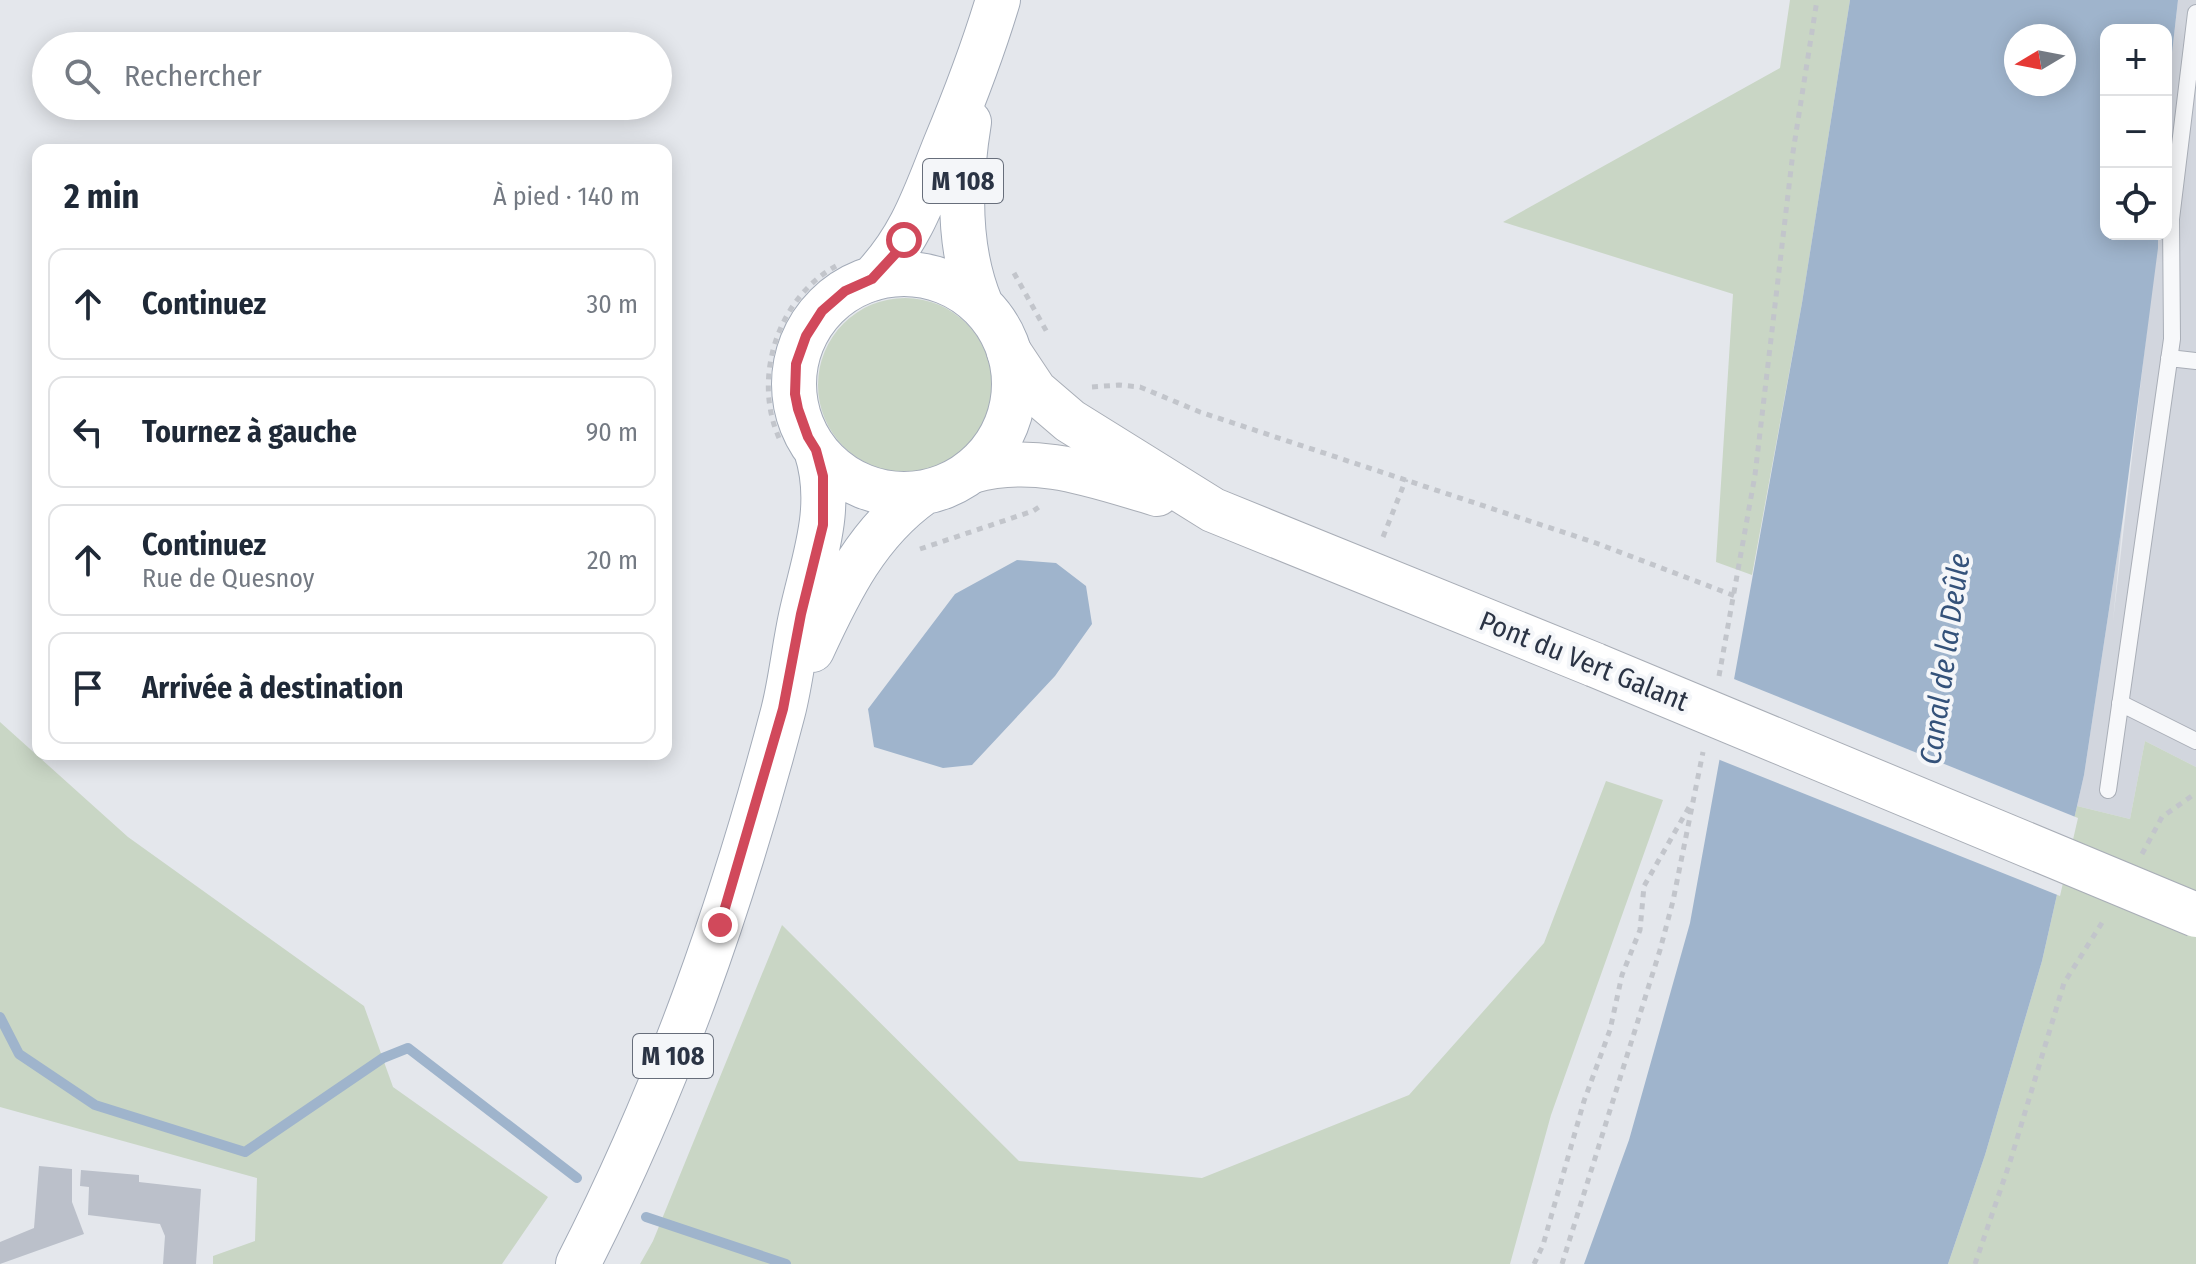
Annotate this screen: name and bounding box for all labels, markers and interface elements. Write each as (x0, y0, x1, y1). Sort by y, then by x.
north arrow (2004, 24, 2076, 96)
map controls (2100, 24, 2172, 240)
button: + (2100, 24, 2172, 96)
search box (32, 32, 672, 120)
icon: search (60, 54, 104, 98)
text: Rechercher (124, 58, 262, 94)
button: − (2100, 96, 2172, 168)
road number: M 108 (923, 159, 1003, 203)
button: locate (2100, 168, 2172, 240)
text: 2 min (64, 176, 139, 217)
text: À pied · 140 m (493, 181, 640, 212)
route start (886, 222, 922, 258)
icon: ahead (66, 282, 110, 326)
text: Continuez (142, 286, 266, 322)
text: 30 m (587, 289, 638, 320)
icon: left (66, 410, 110, 454)
text: Tournez à gauche (142, 414, 357, 450)
text: 90 m (586, 417, 638, 448)
text: Continuez (142, 527, 266, 563)
icon: ahead (66, 538, 110, 582)
text: 20 m (587, 545, 638, 576)
water label: Canal de la Deûle (1912, 551, 1978, 767)
text: Rue de Quesnoy (142, 563, 314, 594)
street label: Pont du Vert Galant (1475, 604, 1694, 718)
icon: arrive (66, 666, 110, 710)
text: Arrivée à destination (142, 670, 403, 706)
route end (702, 907, 738, 943)
road number: M 108 (633, 1034, 713, 1078)

